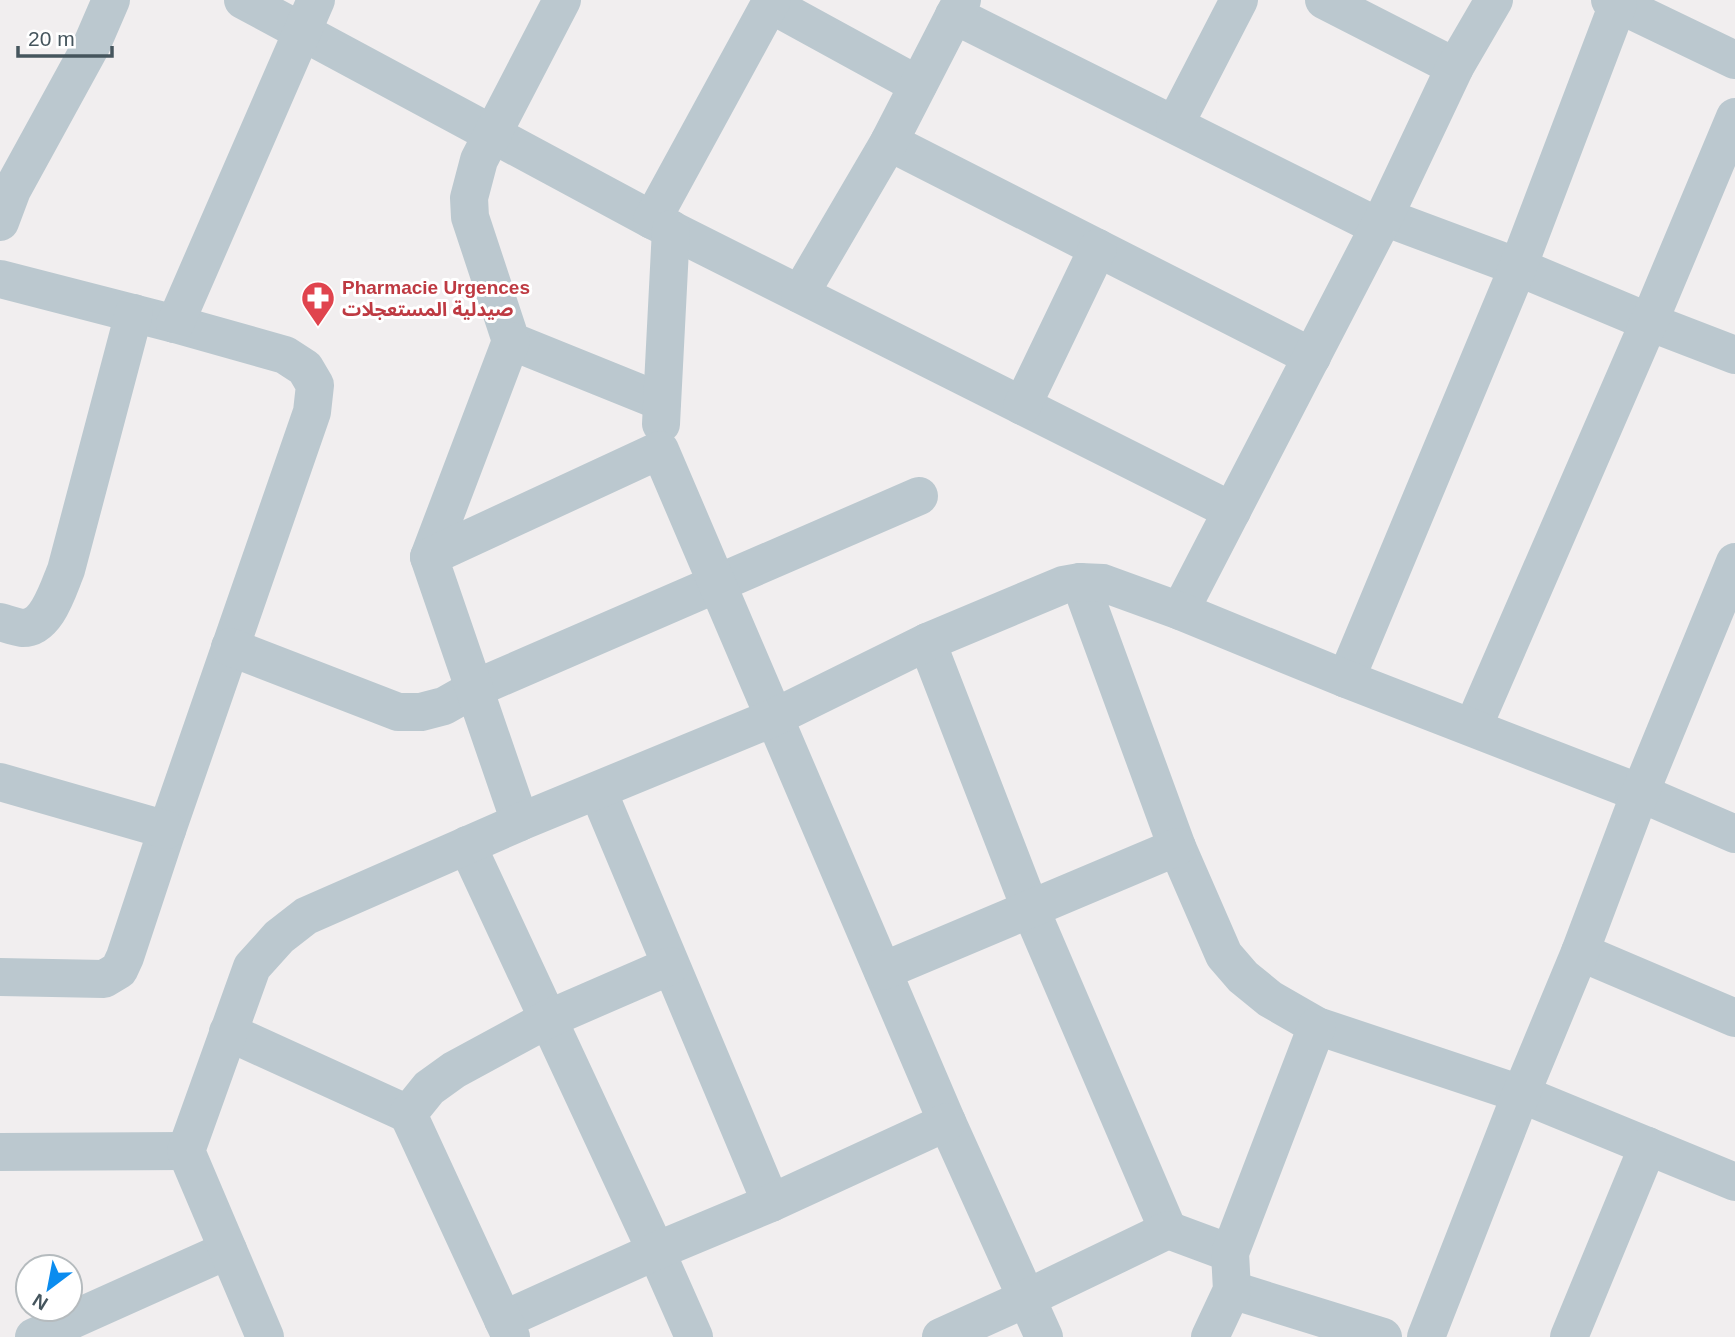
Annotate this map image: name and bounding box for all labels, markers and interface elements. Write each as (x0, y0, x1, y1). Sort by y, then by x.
scale bar (18, 14, 112, 58)
text: 20 m (28, 27, 75, 50)
place label: Pharmacie Urgences صيدلية المستعجلات (342, 277, 530, 320)
pharmacy icon: Pharmacie Urgences صيدلية المستعجلات (299, 279, 337, 328)
north arrow (14, 1253, 84, 1323)
text: N (29, 1289, 52, 1315)

